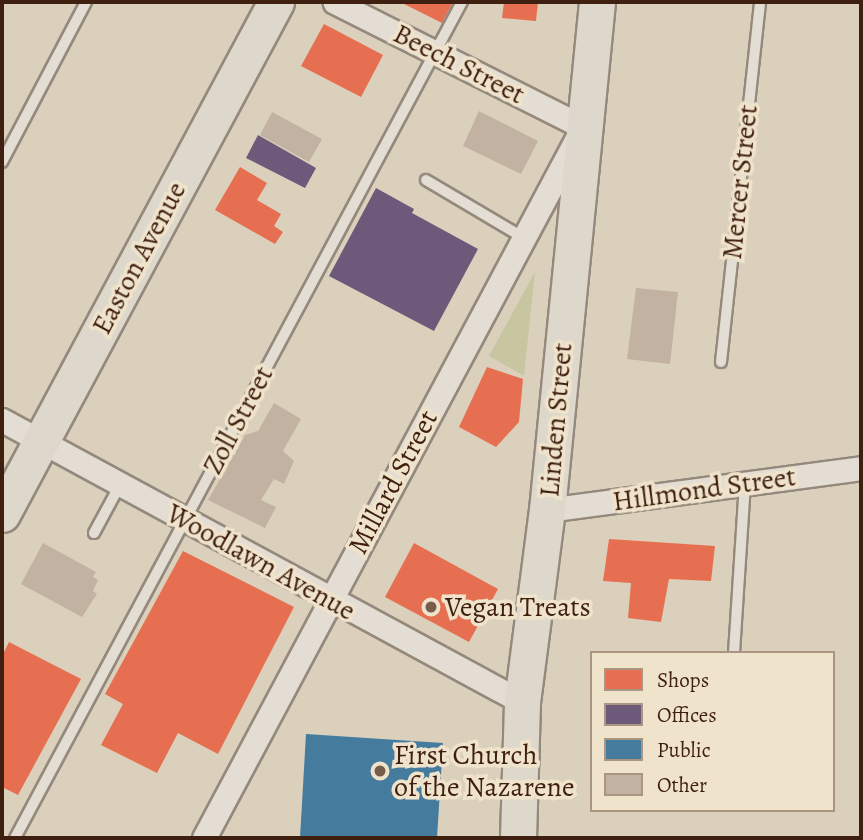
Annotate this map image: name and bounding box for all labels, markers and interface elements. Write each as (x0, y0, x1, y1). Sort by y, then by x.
street label: Beech Street (388, 17, 530, 111)
street label: Mercer Street (715, 103, 765, 261)
street label: Easton Avenue (85, 176, 193, 340)
street label: Linden Street (533, 341, 579, 499)
street label: Zoll Street (196, 360, 280, 480)
street label: Millard Street (341, 404, 445, 560)
street label: Hillmond Street (610, 460, 798, 518)
street label: Woodlawn Avenue (161, 496, 361, 628)
place label: Vegan Treats (445, 590, 591, 624)
marker: Vegan Treats (423, 599, 439, 615)
legend (590, 651, 835, 812)
text: Shops (657, 666, 709, 694)
text: Offices (657, 701, 717, 729)
text: Public (657, 736, 711, 764)
place label: First Church of the Nazarene (394, 738, 574, 804)
marker: First Church of the Nazarene (372, 763, 388, 779)
text: Other (657, 771, 707, 799)

